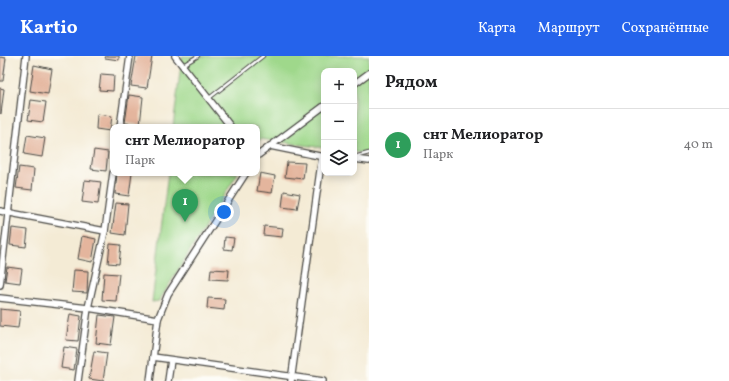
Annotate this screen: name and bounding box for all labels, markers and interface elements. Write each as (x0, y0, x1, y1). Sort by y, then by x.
text: Kartio (20, 15, 78, 41)
text: Карта (478, 19, 516, 38)
text: Маршрут (538, 19, 600, 38)
text: Сохранённые (622, 19, 709, 38)
map controls (321, 68, 357, 176)
button: + (321, 68, 357, 104)
text: Рядом (385, 71, 438, 94)
button: − (321, 104, 357, 140)
popup (110, 124, 260, 176)
text: снт Мелиоратор (423, 125, 543, 146)
text: снт Мелиоратор (125, 131, 245, 152)
text: 1 (395, 136, 401, 154)
text: 40 m (684, 136, 713, 154)
button: layers (321, 140, 357, 176)
text: Парк (423, 146, 453, 164)
text: Парк (125, 152, 155, 170)
pin: 1 (172, 189, 198, 222)
your location (214, 202, 234, 222)

